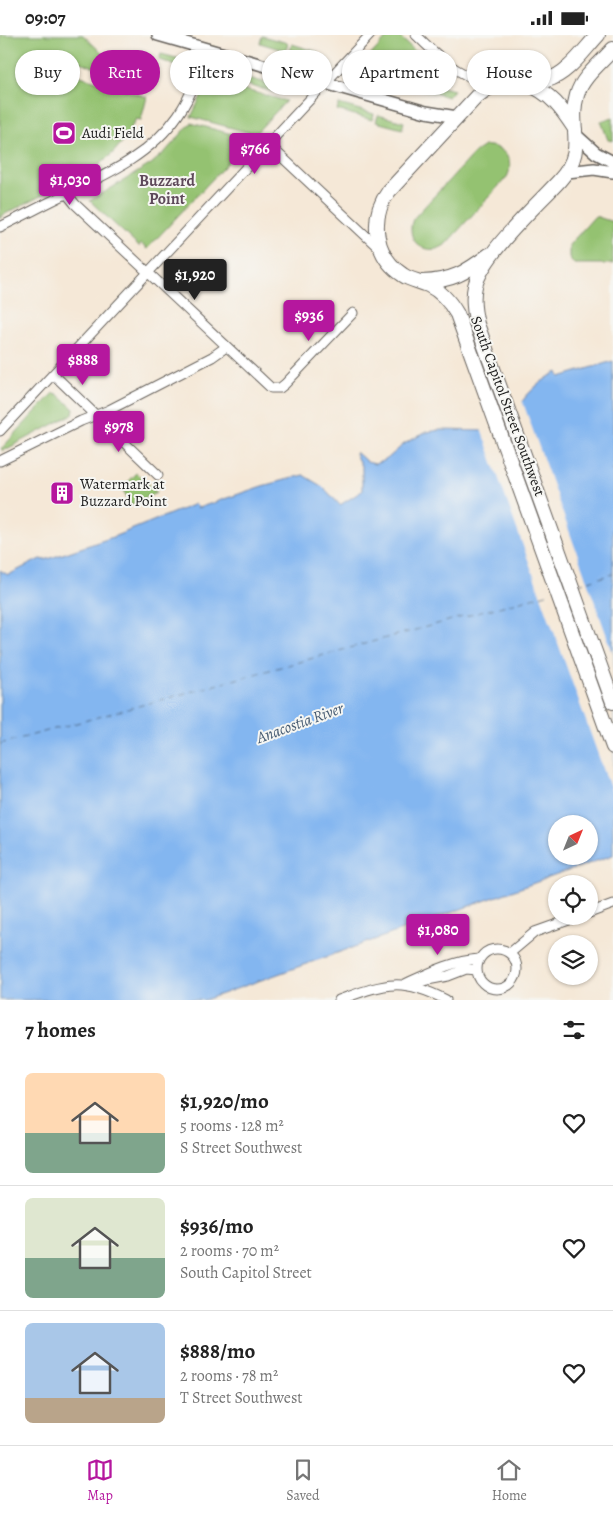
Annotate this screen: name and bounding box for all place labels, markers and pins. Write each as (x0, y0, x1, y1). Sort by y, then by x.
sports icon: Audi Field (51, 120, 77, 146)
place label: Audi Field (81, 123, 145, 143)
pin: $766 (225, 133, 285, 175)
pin: $1,030 (29, 163, 111, 206)
pin: $1,920 (154, 259, 236, 301)
pin: $936 (279, 299, 339, 342)
pin: $888 (53, 343, 113, 386)
pin: $978 (89, 411, 149, 453)
place label: Watermark at Buzzard Point (79, 474, 167, 511)
building icon: Watermark at Buzzard Point (49, 480, 75, 506)
pin: $1,080 (397, 913, 479, 956)

